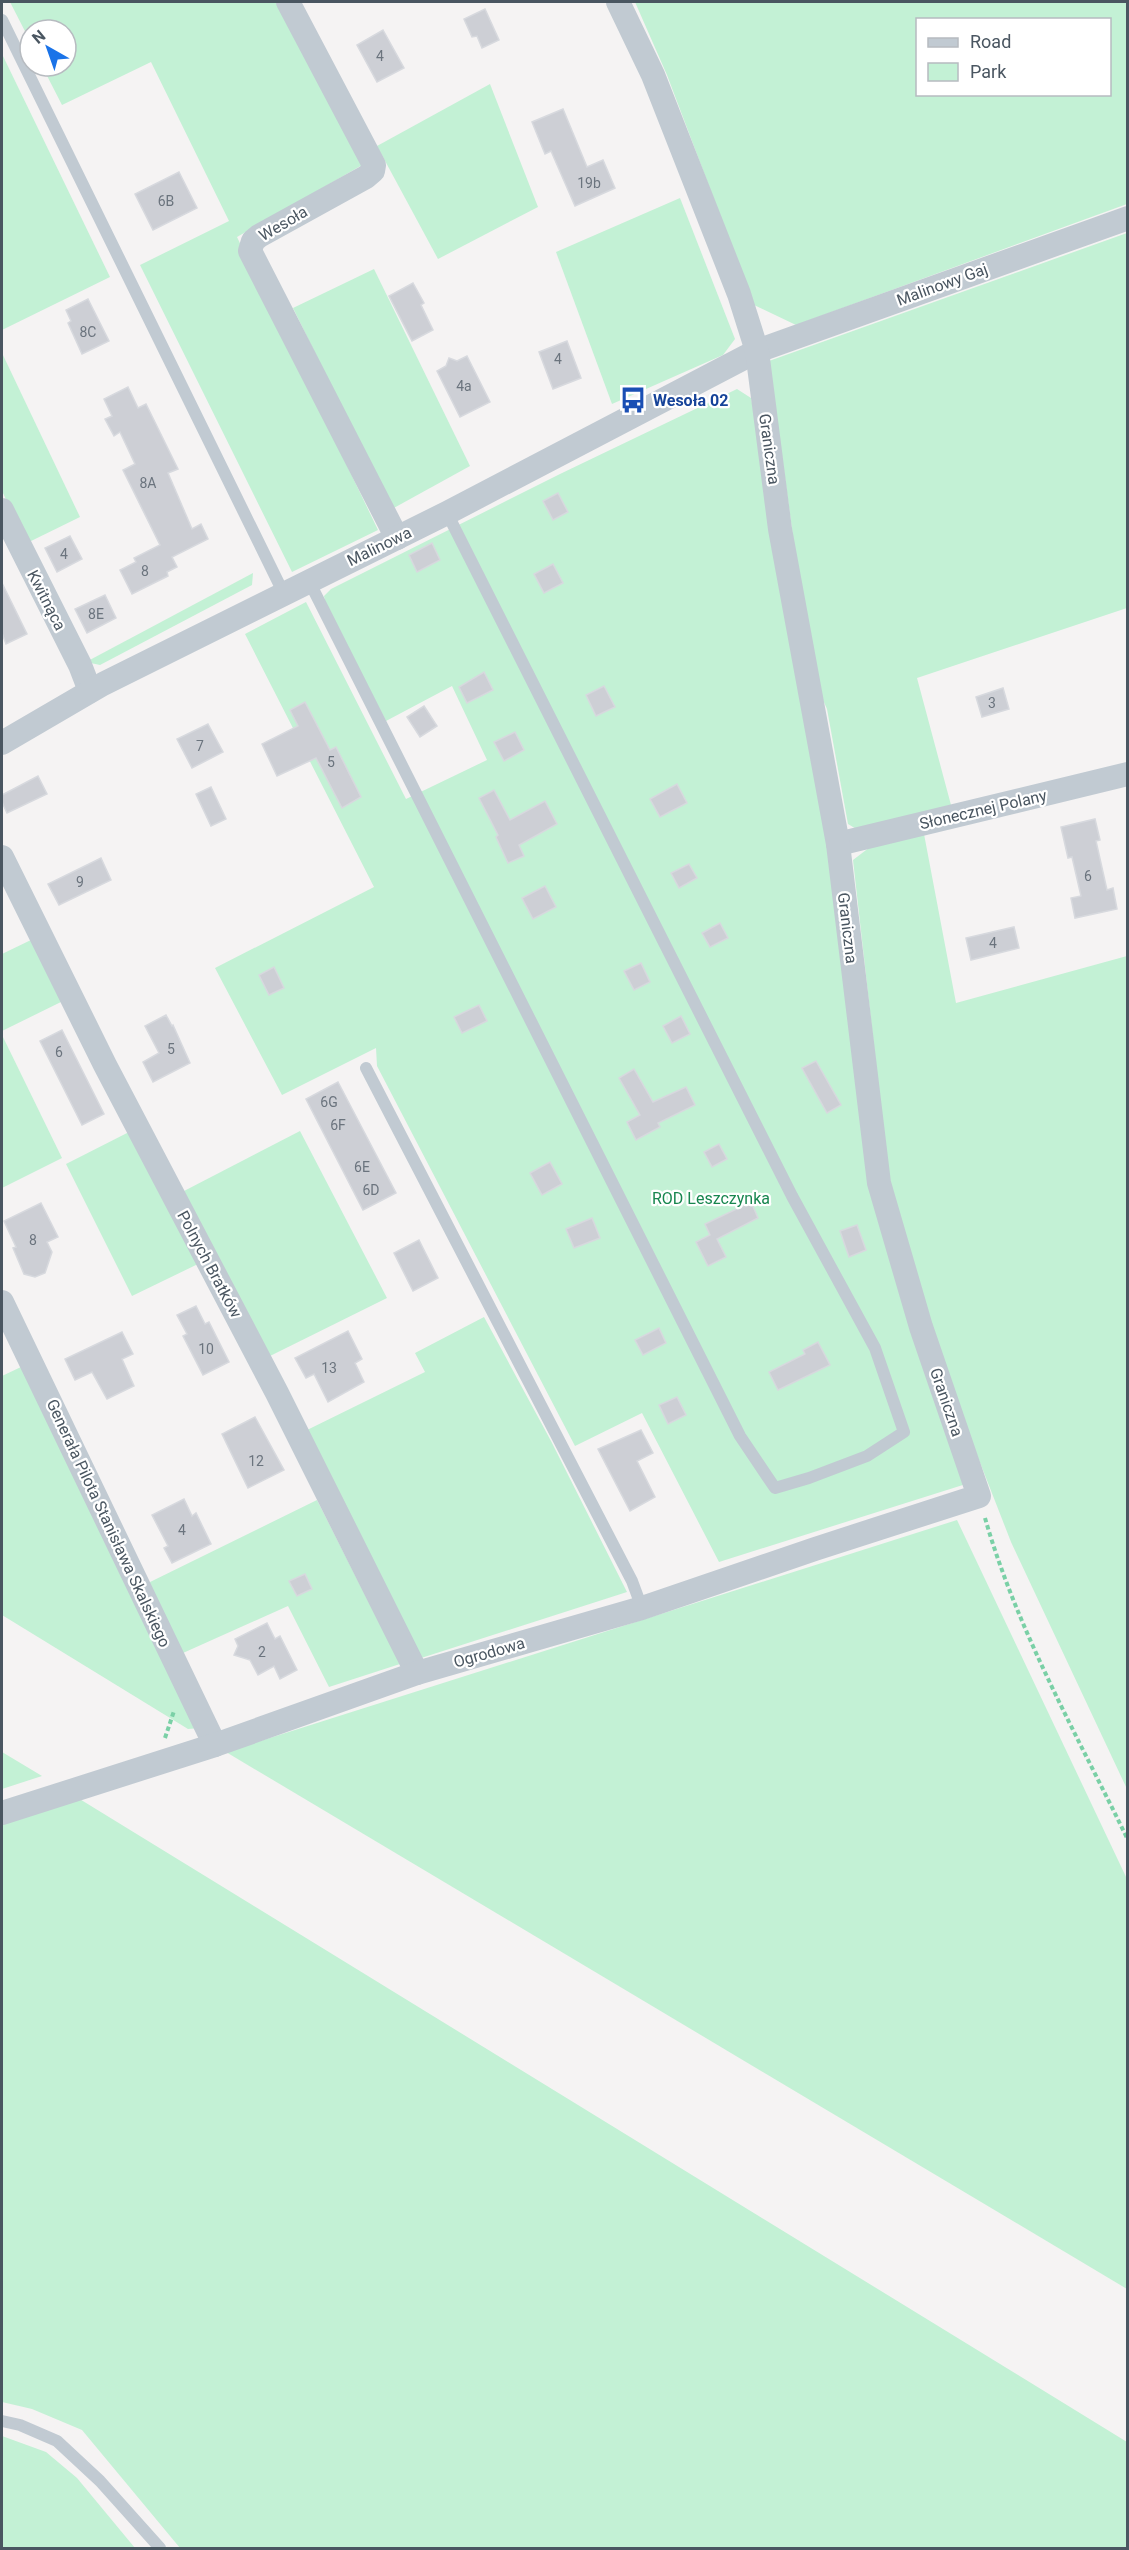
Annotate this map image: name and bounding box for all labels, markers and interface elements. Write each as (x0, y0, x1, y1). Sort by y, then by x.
north arrow (18, 18, 78, 78)
legend (916, 18, 1111, 96)
text: N (28, 26, 49, 48)
text: Road (970, 31, 1011, 52)
house number: 4 (376, 48, 384, 64)
text: Park (970, 61, 1007, 82)
house number: 19b (577, 175, 601, 191)
house number: 6B (158, 193, 174, 209)
street label: Wesoła (256, 202, 311, 245)
street label: Malinowy Gaj (894, 259, 990, 310)
house number: 8C (80, 324, 96, 340)
house number: 4 (554, 351, 562, 367)
house number: 4a (456, 378, 472, 394)
bus stop icon: Wesoła 02 (618, 385, 648, 415)
place label: Wesoła 02 (653, 391, 728, 410)
street label: Graniczna (755, 412, 784, 486)
house number: 8A (139, 475, 157, 491)
street label: Malinowa (344, 523, 414, 570)
house number: 4 (60, 546, 68, 562)
house number: 8 (141, 563, 149, 579)
street label: Kwitnąca (23, 567, 70, 634)
house number: 8E (88, 606, 104, 622)
house number: 3 (988, 695, 996, 711)
house number: 7 (196, 738, 204, 754)
house number: 5 (327, 754, 335, 770)
street label: Słonecznej Polany (918, 786, 1049, 833)
house number: 6 (1084, 868, 1092, 884)
house number: 9 (76, 874, 84, 890)
street label: Graniczna (834, 892, 861, 965)
house number: 4 (989, 935, 997, 951)
house number: 5 (167, 1041, 175, 1057)
house number: 6 (55, 1044, 63, 1060)
house number: 6G (320, 1094, 338, 1110)
house number: 6F (330, 1117, 346, 1133)
house number: 6E (354, 1159, 370, 1175)
house number: 6D (362, 1182, 380, 1198)
park label: ROD Leszczynka (652, 1189, 770, 1208)
street label: Polnych Bratków (173, 1207, 246, 1321)
house number: 8 (29, 1232, 37, 1248)
house number: 10 (198, 1341, 214, 1357)
house number: 13 (321, 1360, 337, 1376)
street label: Graniczna (926, 1365, 967, 1439)
street label: Generała Pilota Stanisława Skalskiego (43, 1396, 175, 1650)
house number: 12 (248, 1453, 264, 1469)
house number: 4 (178, 1522, 186, 1538)
street label: Ogrodowa (451, 1633, 527, 1672)
house number: 2 (258, 1644, 266, 1660)

